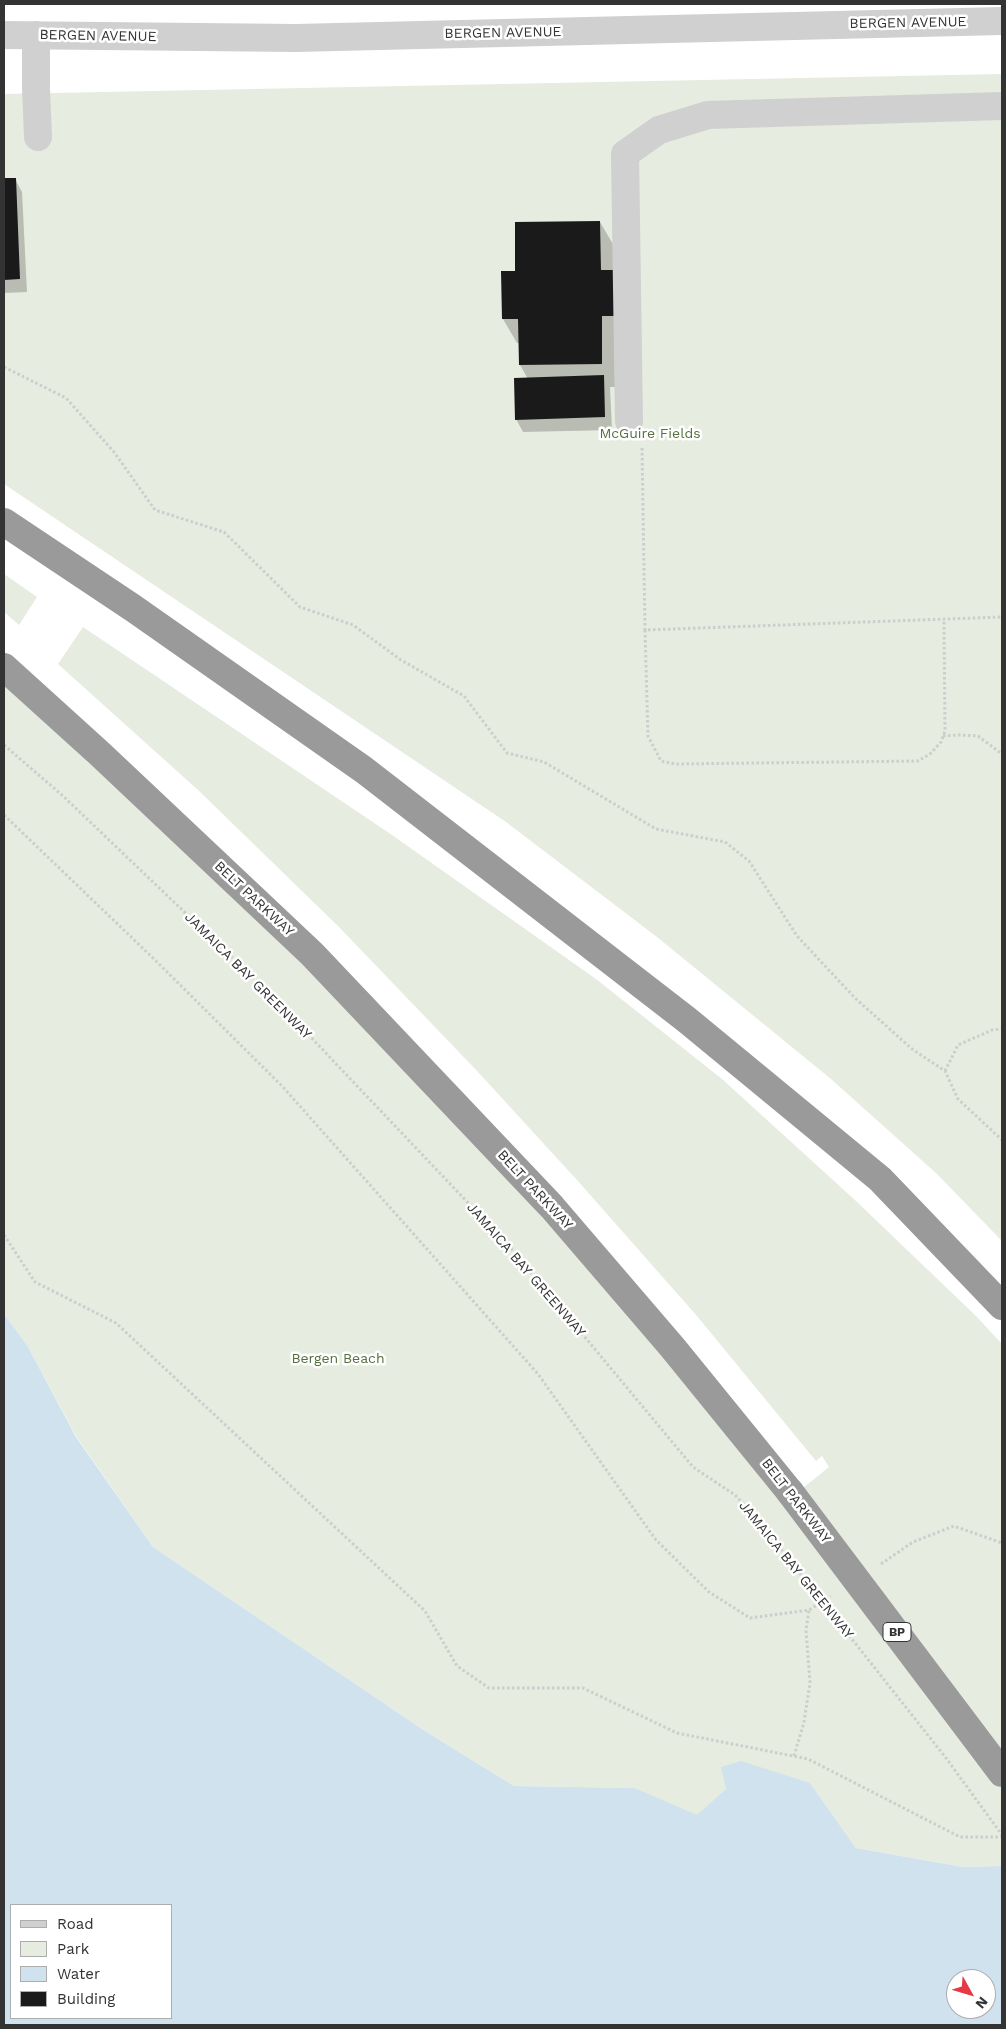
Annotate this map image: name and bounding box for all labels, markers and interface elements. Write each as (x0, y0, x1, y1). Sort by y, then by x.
street label: BERGEN AVENUE (849, 14, 967, 32)
street label: BERGEN AVENUE (444, 24, 562, 42)
street label: BERGEN AVENUE (39, 27, 157, 45)
park label: McGuire Fields (599, 426, 701, 442)
street label: BELT PARKWAY (211, 858, 297, 940)
street label: JAMAICA BAY GREENWAY (181, 909, 315, 1043)
street label: BELT PARKWAY (494, 1147, 576, 1233)
street label: JAMAICA BAY GREENWAY (463, 1199, 589, 1341)
park label: Bergen Beach (291, 1351, 385, 1367)
street label: BELT PARKWAY (758, 1455, 834, 1547)
street label: JAMAICA BAY GREENWAY (735, 1498, 857, 1642)
road number: BP (883, 1622, 911, 1641)
legend (10, 1904, 172, 2019)
text: Road (57, 1915, 94, 1933)
text: Park (57, 1940, 89, 1958)
text: Water (57, 1965, 100, 1983)
north arrow (946, 1969, 996, 2019)
text: Building (57, 1990, 115, 2008)
text: N (972, 1994, 991, 2012)

